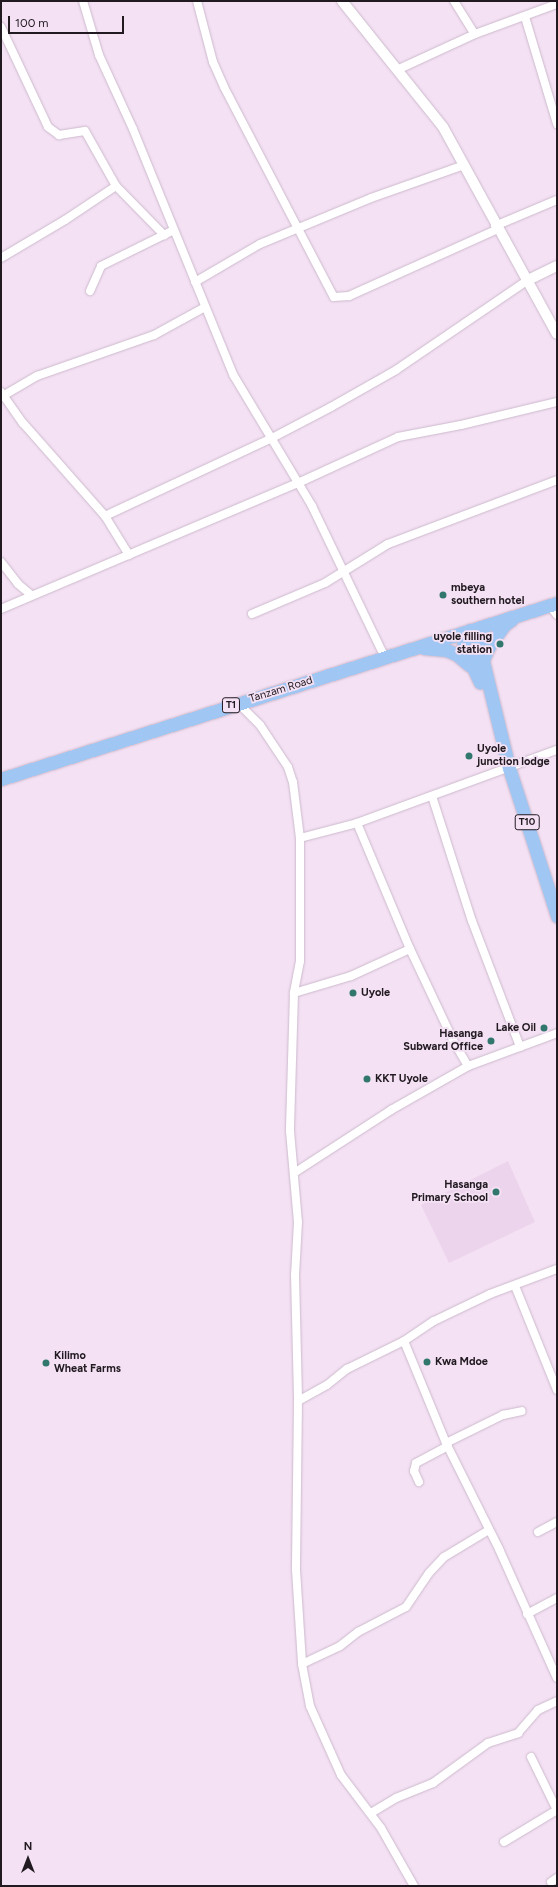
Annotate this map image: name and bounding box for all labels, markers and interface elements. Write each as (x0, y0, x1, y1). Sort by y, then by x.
scale bar (10, 8, 126, 34)
text: 100 m (15, 16, 49, 30)
place label: mbeya southern hotel (451, 582, 524, 608)
marker: mbeya southern hotel (438, 590, 448, 600)
place label: uyole filling station (433, 631, 492, 657)
marker: uyole filling station (495, 639, 505, 649)
street label: Tanzam Road (248, 674, 314, 706)
road number: T1 (221, 697, 241, 713)
place label: Uyole junction lodge (477, 743, 550, 769)
marker: Uyole junction lodge (464, 751, 474, 761)
road number: T10 (514, 814, 540, 830)
place label: Uyole (361, 986, 390, 1000)
marker: Uyole (348, 988, 358, 998)
place label: Lake Oil (496, 1021, 536, 1035)
marker: Lake Oil (539, 1023, 549, 1033)
place label: Hasanga Subward Office (403, 1028, 483, 1054)
marker: Hasanga Subward Office (486, 1036, 496, 1046)
place label: KKT Uyole (375, 1072, 428, 1086)
marker: KKT Uyole (362, 1074, 372, 1084)
place label: Hasanga Primary School (411, 1179, 488, 1205)
marker: Hasanga Primary School (491, 1187, 501, 1197)
place label: Kilimo Wheat Farms (54, 1350, 121, 1376)
place label: Kwa Mdoe (435, 1355, 488, 1369)
marker: Kwa Mdoe (422, 1357, 432, 1367)
marker: Kilimo Wheat Farms (41, 1358, 51, 1368)
north arrow (8, 1839, 48, 1879)
text: N (24, 1840, 32, 1853)

